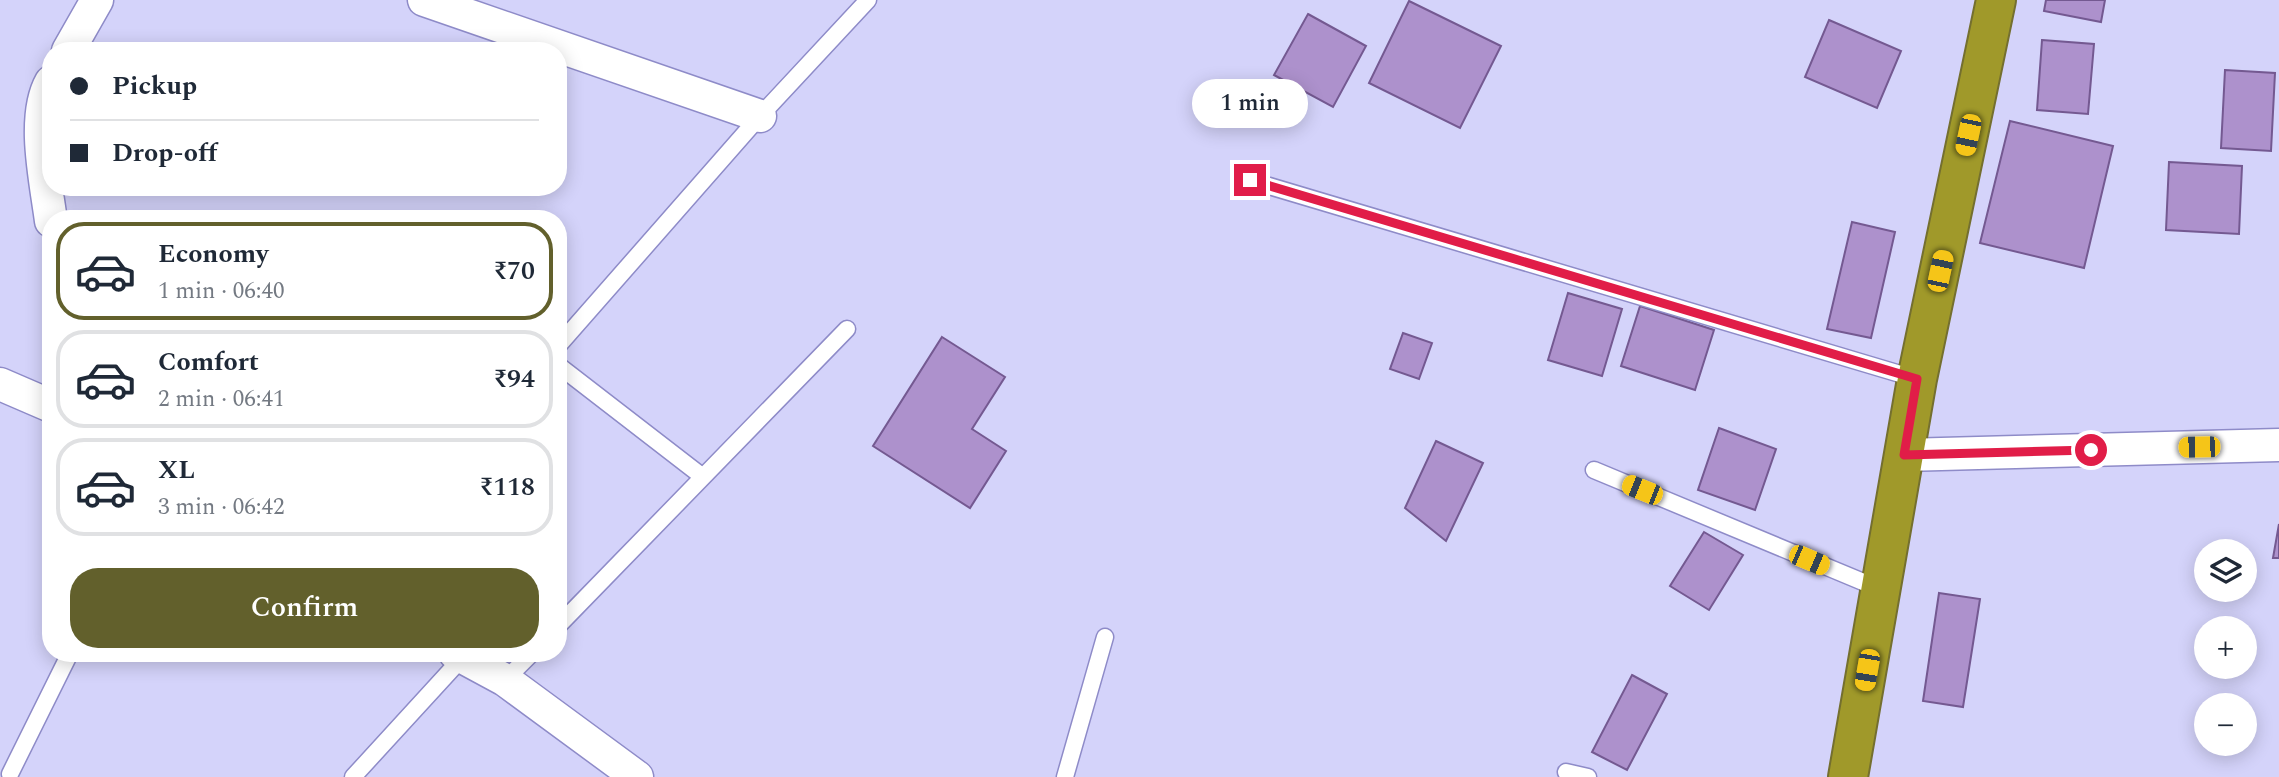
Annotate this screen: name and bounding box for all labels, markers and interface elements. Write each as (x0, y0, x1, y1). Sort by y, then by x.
text: Pickup (112, 66, 197, 106)
callout: 1 min (1192, 78, 1308, 128)
text: 1 min (1220, 86, 1280, 121)
car (1954, 112, 1983, 158)
text: Drop-off (112, 133, 217, 173)
route end (1234, 164, 1266, 196)
text: Economy (158, 234, 268, 274)
icon: car (74, 240, 137, 303)
car (1926, 248, 1955, 294)
text: ₹70 (493, 251, 535, 291)
text: 1 min · 06:40 (158, 274, 285, 309)
text: Comfort (158, 342, 259, 382)
icon: car (74, 348, 137, 411)
text: ₹94 (493, 359, 535, 399)
text: 2 min · 06:41 (158, 382, 285, 417)
route start (2075, 434, 2107, 466)
car (2178, 436, 2221, 458)
text: XL (158, 450, 195, 490)
icon: car (74, 456, 137, 519)
text: ₹118 (479, 467, 535, 507)
car (1619, 472, 1666, 508)
text: 3 min · 06:42 (158, 490, 285, 525)
map controls (2194, 539, 2257, 756)
button: layers (2194, 539, 2257, 602)
car (1786, 542, 1833, 578)
button: Confirm (70, 568, 539, 648)
button: + (2194, 616, 2257, 679)
car (1854, 647, 1881, 693)
button: − (2194, 693, 2257, 756)

